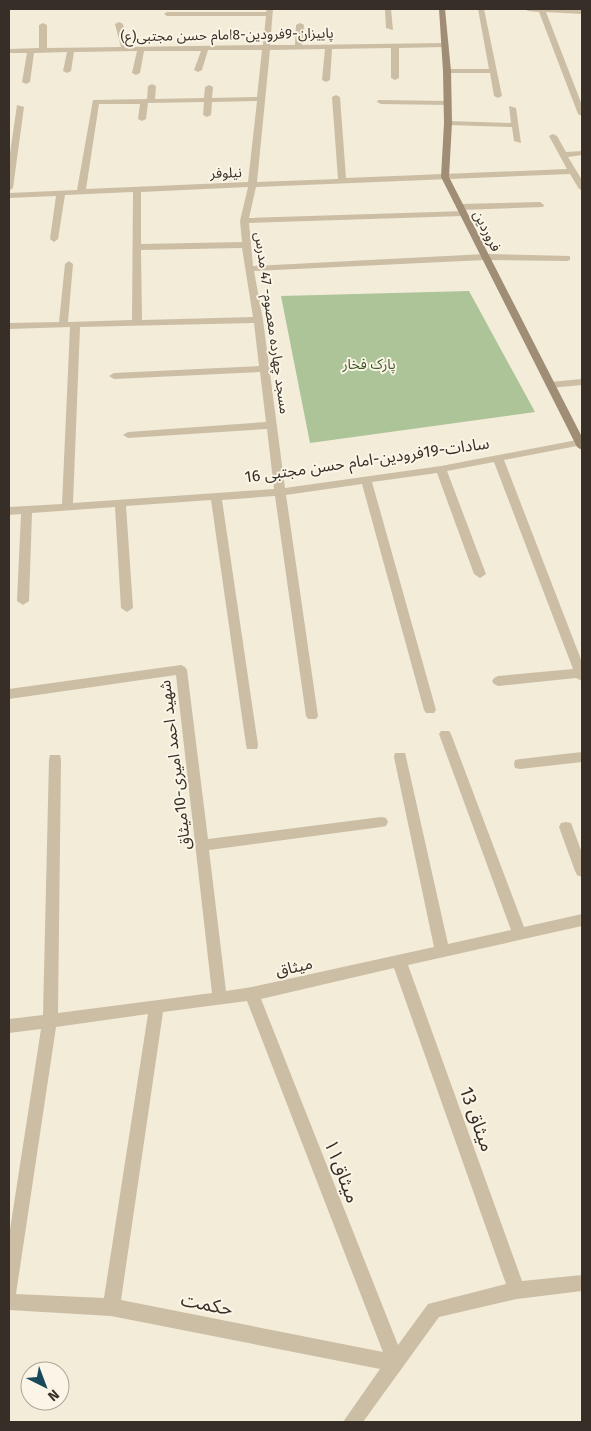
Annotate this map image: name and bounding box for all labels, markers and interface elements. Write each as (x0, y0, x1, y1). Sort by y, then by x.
street label: پاییزان-9فرودین-8امام حسن مجتبی(ع) (120, 25, 334, 47)
street label: نیلوفر (209, 164, 242, 182)
street label: فروردین (469, 208, 505, 254)
street label: مسجد چهارده معصوم- 47 مدرس (249, 231, 293, 415)
park label: پارک فخار (341, 356, 396, 374)
street label: سادات-19فرودین-امام حسن مجتبی 16 (243, 433, 491, 490)
street label: شهید احمد امیری-10میثاق (155, 679, 195, 851)
street label: میثاق (274, 954, 314, 980)
street label: میثاق 13 (455, 1084, 499, 1154)
street label: میثاق۱۱ (319, 1136, 365, 1206)
street label: حکمت (179, 1288, 235, 1320)
north arrow (20, 1361, 70, 1411)
text: N (44, 1386, 63, 1405)

